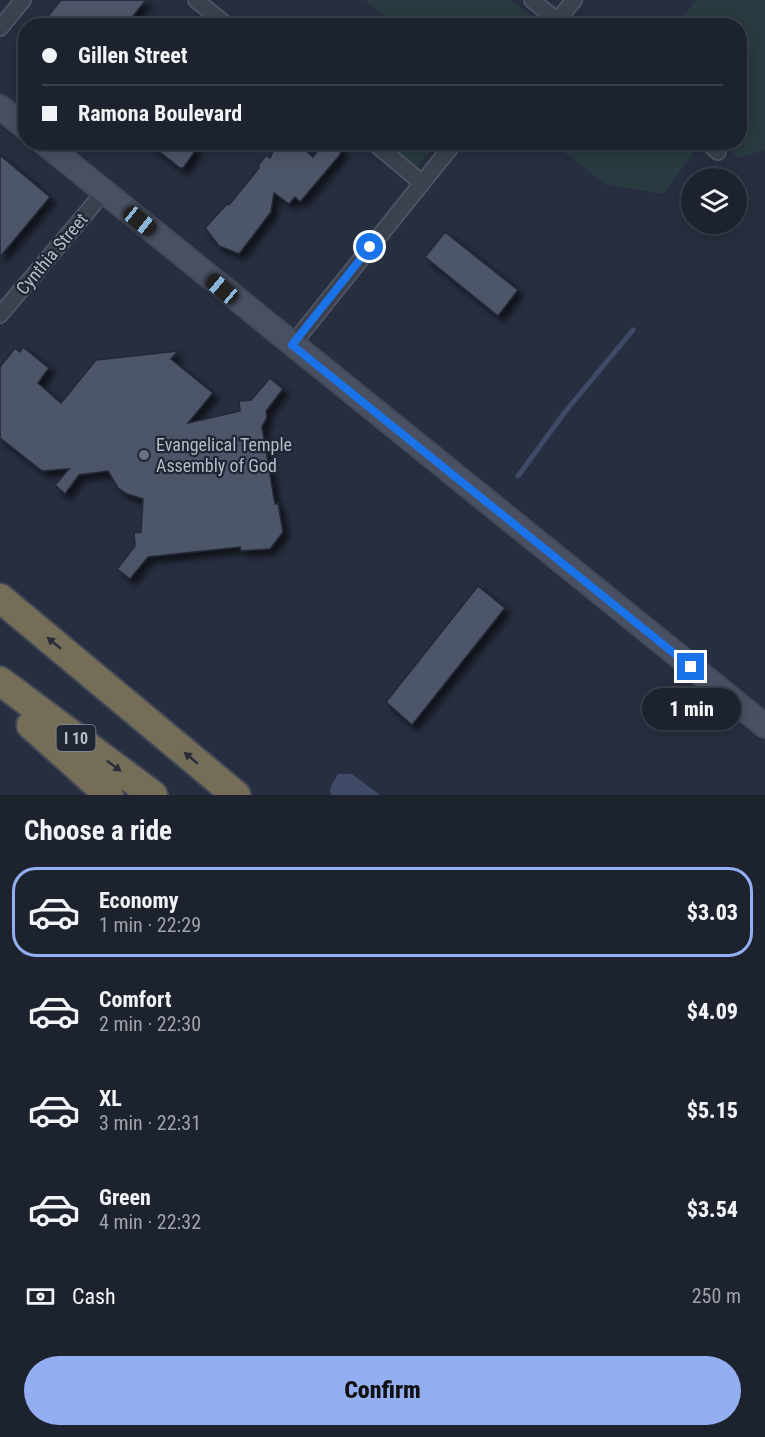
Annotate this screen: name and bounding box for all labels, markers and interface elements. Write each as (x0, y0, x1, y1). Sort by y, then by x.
text: Gillen Street (78, 43, 187, 68)
text: Ramona Boulevard (78, 101, 242, 126)
map controls (681, 168, 747, 234)
button: layers (681, 168, 747, 234)
car (120, 203, 160, 239)
street label: Cynthia Street (12, 209, 92, 299)
route start (356, 233, 383, 260)
car (202, 271, 242, 307)
place label: Evangelical Temple Assembly of God (156, 434, 292, 476)
marker: Evangelical Temple Assembly of God (137, 448, 151, 462)
one-way arrow (47, 637, 62, 650)
route end (677, 653, 704, 680)
callout: 1 min (642, 688, 740, 730)
text: 1 min (669, 697, 714, 721)
road number: I 10 (56, 725, 96, 751)
one-way arrow (183, 751, 199, 764)
one-way arrow (107, 760, 122, 772)
text: Choose a ride (24, 815, 172, 847)
icon: car (27, 885, 81, 939)
text: Economy (99, 888, 179, 913)
text: $3.03 (687, 900, 738, 925)
text: 1 min · 22:29 (99, 913, 201, 937)
icon: car (27, 984, 81, 1038)
text: Comfort (99, 987, 172, 1012)
text: $4.09 (687, 999, 738, 1024)
text: 2 min · 22:30 (99, 1012, 201, 1036)
icon: car (27, 1083, 81, 1137)
text: XL (99, 1086, 122, 1111)
text: $5.15 (687, 1098, 738, 1123)
text: 3 min · 22:31 (99, 1111, 201, 1135)
icon: car (27, 1182, 81, 1236)
text: Green (99, 1185, 151, 1210)
text: $3.54 (687, 1197, 738, 1222)
text: 4 min · 22:32 (99, 1210, 201, 1234)
icon: cash (24, 1280, 57, 1313)
text: Cash (72, 1284, 116, 1309)
text: 250 m (692, 1284, 741, 1308)
button: Confirm (24, 1356, 741, 1425)

